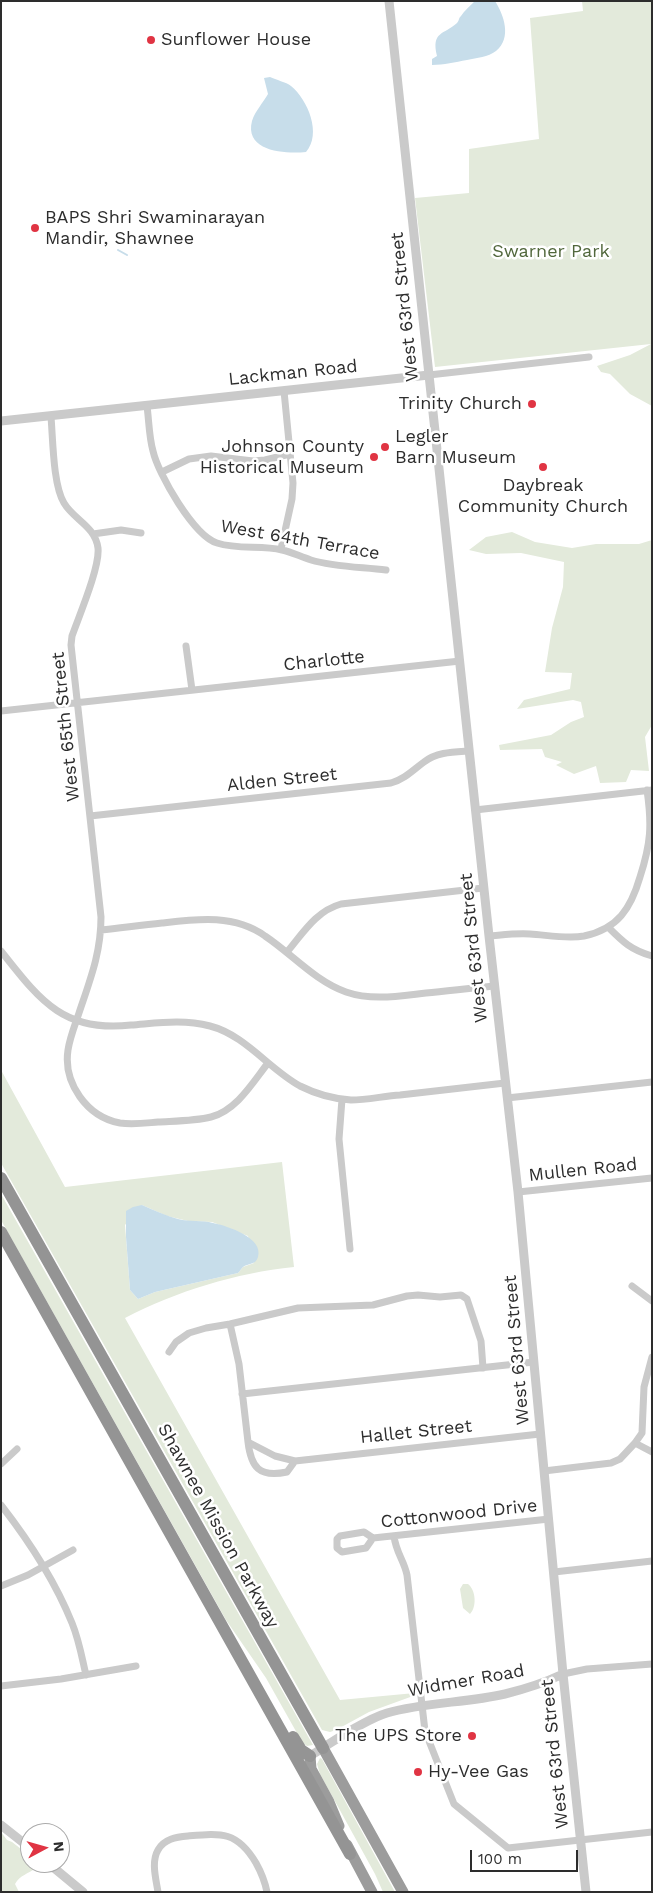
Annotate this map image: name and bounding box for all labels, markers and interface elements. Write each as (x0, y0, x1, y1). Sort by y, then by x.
place label: Sunflower House (161, 29, 311, 51)
marker: Sunflower House (145, 34, 157, 46)
place label: BAPS Shri Swaminarayan Mandir, Shawnee (45, 207, 265, 250)
marker: BAPS Shri Swaminarayan Mandir, Shawnee (29, 222, 41, 234)
street label: West 63rd Street (386, 231, 424, 383)
park label: Swarner Park (492, 241, 610, 263)
street label: Lackman Road (227, 355, 359, 391)
place label: Trinity Church (398, 393, 522, 415)
marker: Trinity Church (526, 398, 538, 410)
place label: Legler Barn Museum (395, 426, 516, 468)
place label: Johnson County Historical Museum (200, 436, 364, 478)
marker: Legler Barn Museum (379, 441, 391, 453)
marker: Johnson County Historical Museum (368, 451, 380, 463)
marker: Daybreak Community Church (537, 461, 549, 473)
place label: Daybreak Community Church (458, 475, 628, 518)
street label: West 64th Terrace (219, 515, 381, 565)
street label: Charlotte (282, 646, 366, 676)
street label: West 65th Street (47, 651, 85, 803)
street label: Alden Street (226, 763, 338, 797)
street label: West 63rd Street (455, 872, 493, 1024)
street label: Mullen Road (528, 1154, 638, 1186)
street label: West 63rd Street (500, 1274, 534, 1426)
street label: Hallet Street (359, 1415, 473, 1449)
street label: Shawnee Mission Parkway (153, 1420, 283, 1632)
street label: Cottonwood Drive (380, 1495, 538, 1533)
street label: Widmer Road (406, 1660, 526, 1702)
street label: West 63rd Street (536, 1678, 574, 1830)
place label: The UPS Store (335, 1725, 462, 1747)
marker: The UPS Store (466, 1730, 478, 1742)
place label: Hy-Vee Gas (428, 1761, 529, 1783)
marker: Hy-Vee Gas (412, 1766, 424, 1778)
north arrow (20, 1823, 70, 1873)
scale bar (473, 1840, 580, 1872)
text: N (50, 1841, 67, 1853)
text: 100 m (478, 1850, 522, 1868)

